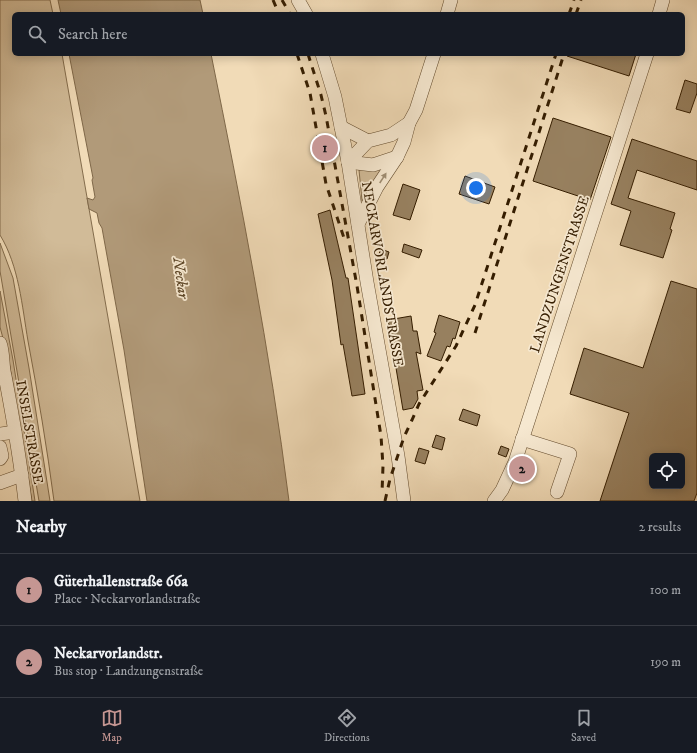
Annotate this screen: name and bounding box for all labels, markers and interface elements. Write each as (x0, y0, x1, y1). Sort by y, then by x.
search box (12, 12, 685, 56)
icon: search (26, 23, 48, 45)
text: Search here (58, 25, 127, 44)
pin: 1 (312, 133, 338, 163)
one-way arrow (379, 173, 387, 183)
your location (466, 178, 486, 198)
street label: NECKARVORLANDSTRASSE (357, 180, 407, 368)
street label: LANDZUNGENSTRASSE (526, 193, 594, 355)
water label: Neckar (168, 255, 193, 301)
street label: INSELSTRASSE (11, 379, 47, 486)
map controls (649, 453, 685, 489)
button: locate (649, 453, 685, 489)
pin: 2 (509, 454, 535, 484)
text: Nearby (16, 516, 66, 538)
text: 2 results (639, 519, 681, 535)
text: Güterhallenstraße 66a (54, 572, 188, 591)
text: 1 (27, 582, 31, 598)
text: 100 m (650, 582, 681, 598)
text: Place · Neckarvorlandstraße (54, 591, 200, 607)
text: Neckarvorlandstr. (54, 644, 162, 663)
text: 2 (26, 654, 32, 670)
text: 190 m (650, 654, 681, 670)
text: Bus stop · Landzungenstraße (54, 663, 203, 679)
tab: Map (101, 707, 123, 745)
tab: Directions (324, 707, 370, 745)
tab: Saved (571, 707, 596, 745)

